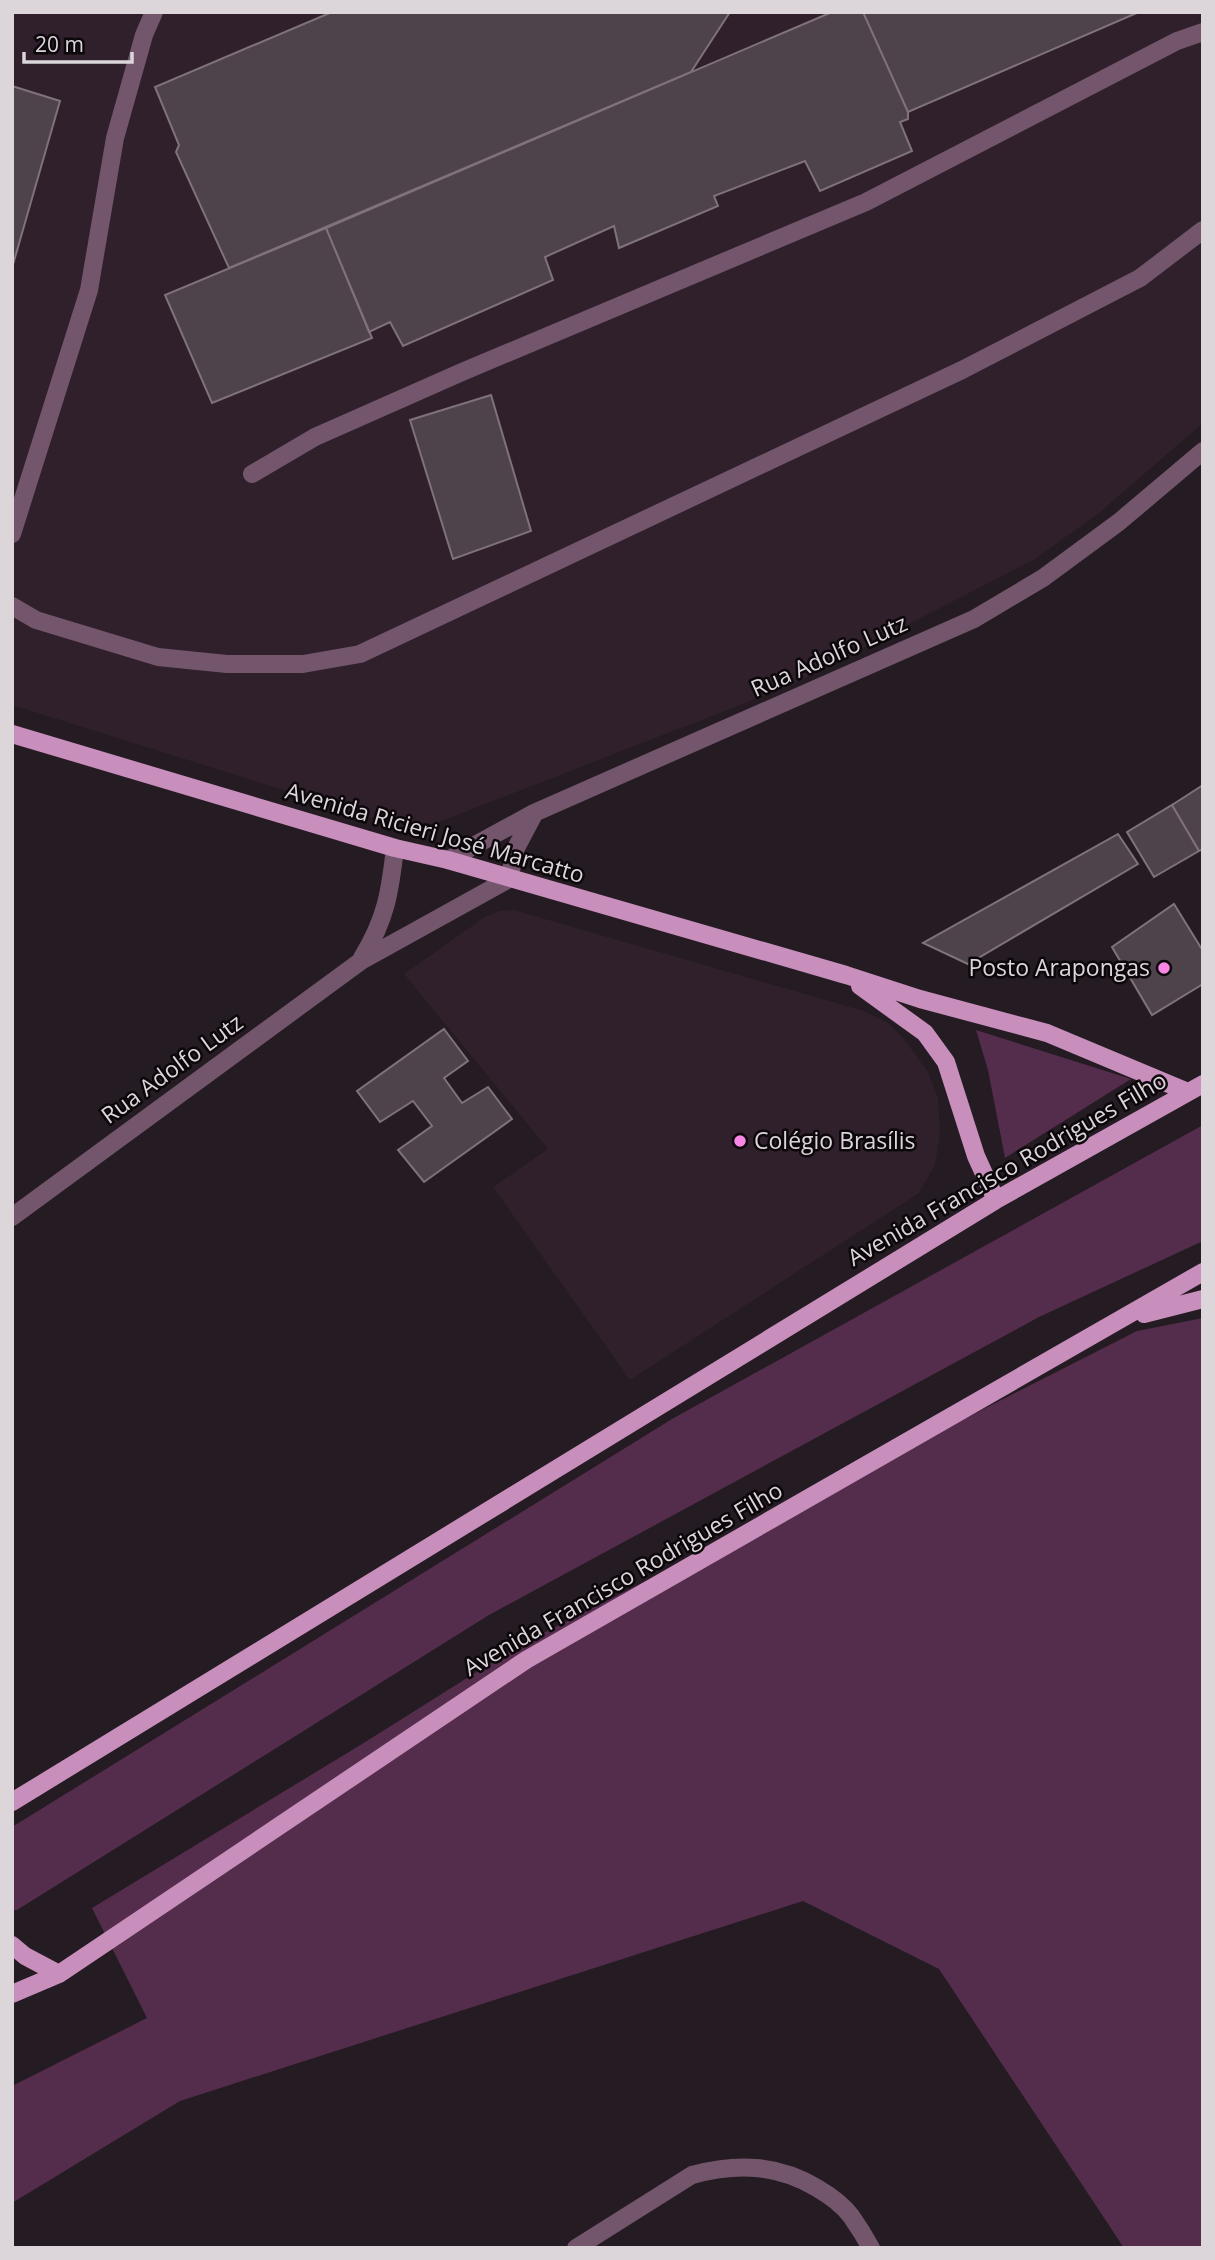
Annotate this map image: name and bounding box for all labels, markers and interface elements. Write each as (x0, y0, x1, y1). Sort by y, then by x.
scale bar (24, 21, 133, 65)
text: 20 m (35, 30, 84, 58)
street label: Rua Adolfo Lutz (745, 606, 912, 704)
street label: Avenida Ricieri José Marcatto (282, 774, 588, 890)
place label: Posto Arapongas (968, 951, 1150, 983)
marker: Posto Arapongas (1156, 960, 1172, 976)
street label: Rua Adolfo Lutz (94, 1006, 249, 1130)
street label: Avenida Francisco Rodrigues Filho (841, 1063, 1172, 1273)
place label: Colégio Brasílis (754, 1124, 916, 1156)
marker: Colégio Brasílis (732, 1133, 748, 1149)
street label: Avenida Francisco Rodrigues Filho (457, 1473, 788, 1683)

